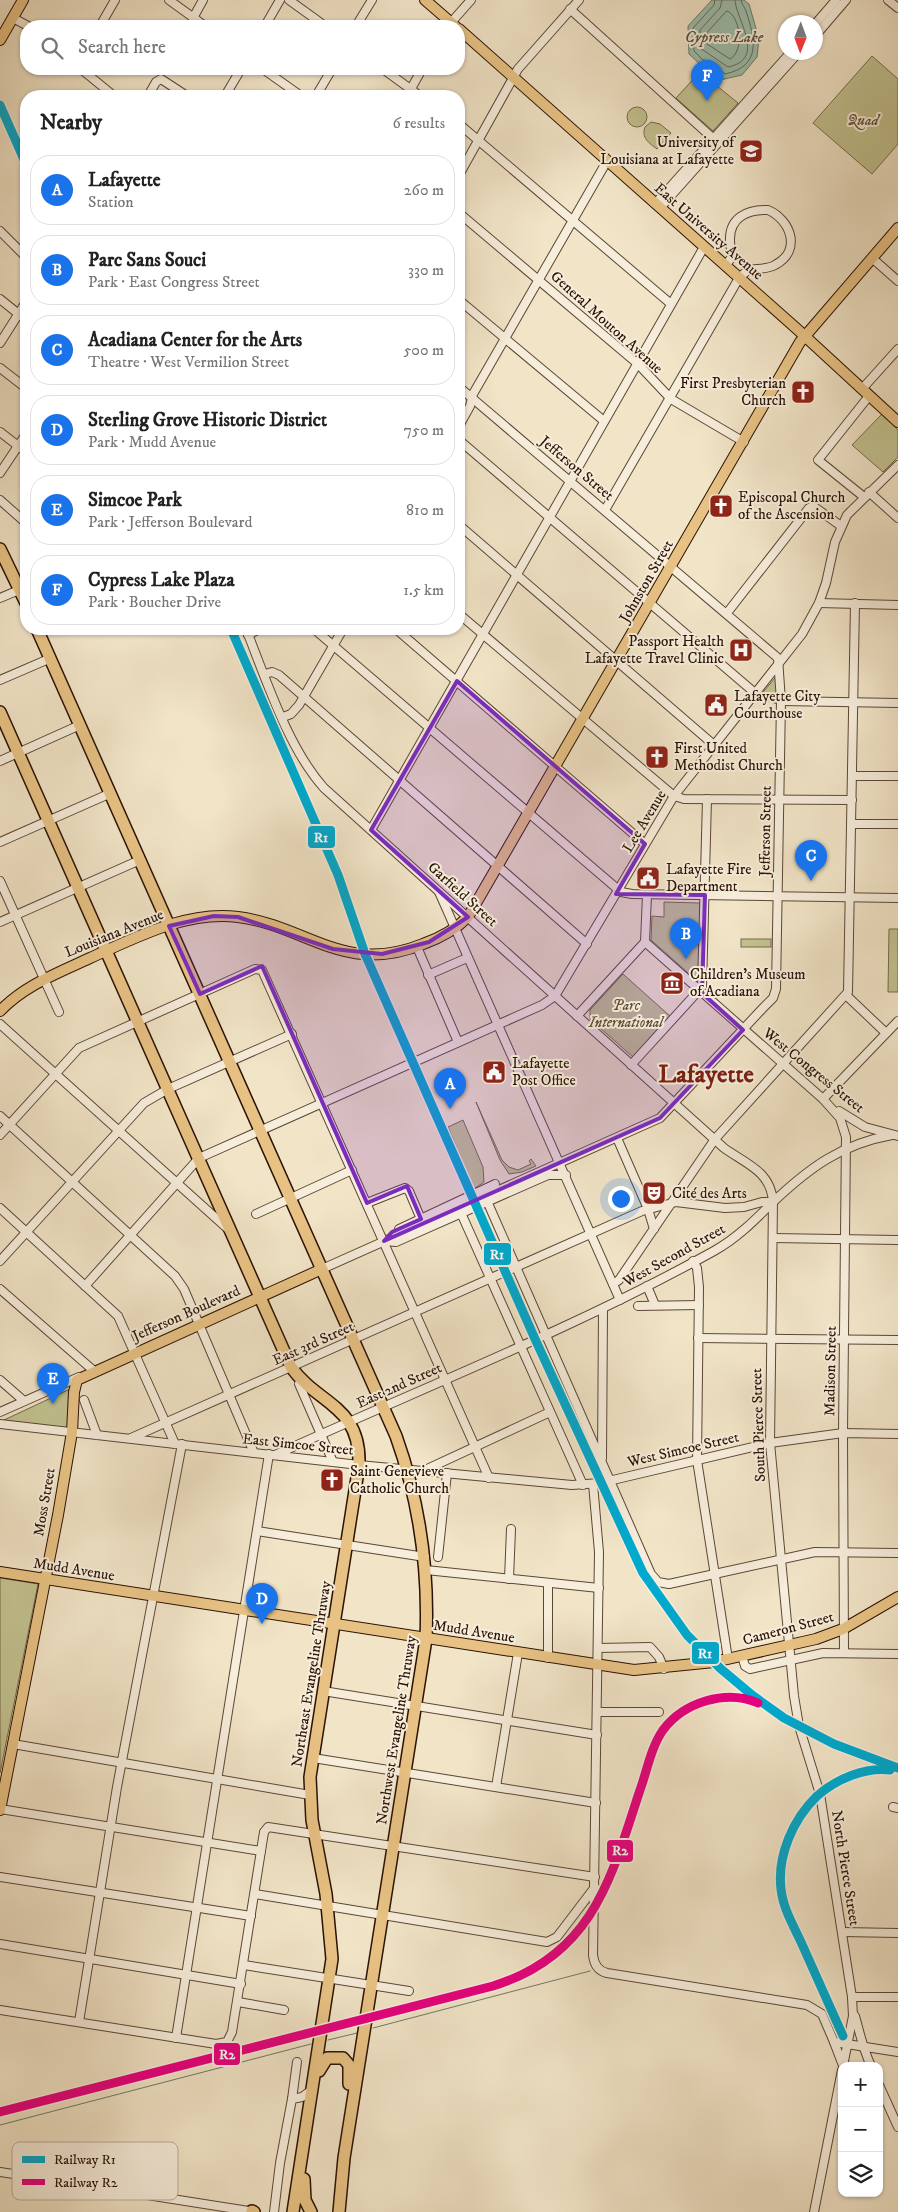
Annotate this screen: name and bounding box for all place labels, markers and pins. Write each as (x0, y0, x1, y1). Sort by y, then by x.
pin: F (691, 60, 723, 101)
place label: University of Louisiana at Lafayette (600, 133, 736, 169)
school or university icon: University of Louisiana at Lafayette (738, 138, 764, 164)
place label: First Presbyterian Church (680, 374, 786, 410)
church icon: First Presbyterian Church (790, 379, 816, 405)
place label: Episcopal Church of the Ascension (738, 488, 845, 524)
church icon: Episcopal Church of the Ascension (708, 493, 734, 519)
place label: Passport Health Lafayette Travel Clinic (585, 632, 725, 668)
hospital icon: Passport Health Lafayette Travel Clinic (728, 637, 754, 663)
place label: Lafayette City Courthouse (734, 687, 821, 723)
public building icon: Lafayette City Courthouse (703, 692, 729, 718)
place label: First United Methodist Church (674, 739, 783, 775)
church icon: First United Methodist Church (644, 744, 670, 770)
pin: C (795, 840, 827, 881)
place label: Lafayette Fire Department (666, 860, 751, 896)
public building icon: Lafayette Fire Department (635, 865, 661, 891)
pin: B (670, 918, 702, 959)
place label: Children's Museum of Acadiana (690, 965, 806, 1001)
museum icon: Children's Museum of Acadiana (659, 970, 685, 996)
place label: Lafayette Post Office (512, 1054, 576, 1090)
public building icon: Lafayette Post Office (481, 1059, 507, 1085)
pin: A (434, 1068, 466, 1109)
theatre icon: Cité des Arts (641, 1180, 667, 1206)
place label: Cité des Arts (672, 1184, 747, 1203)
pin: E (37, 1363, 69, 1404)
place label: Saint Genevieve Catholic Church (350, 1462, 449, 1498)
church icon: Saint Genevieve Catholic Church (319, 1467, 345, 1493)
pin: D (246, 1583, 278, 1624)

